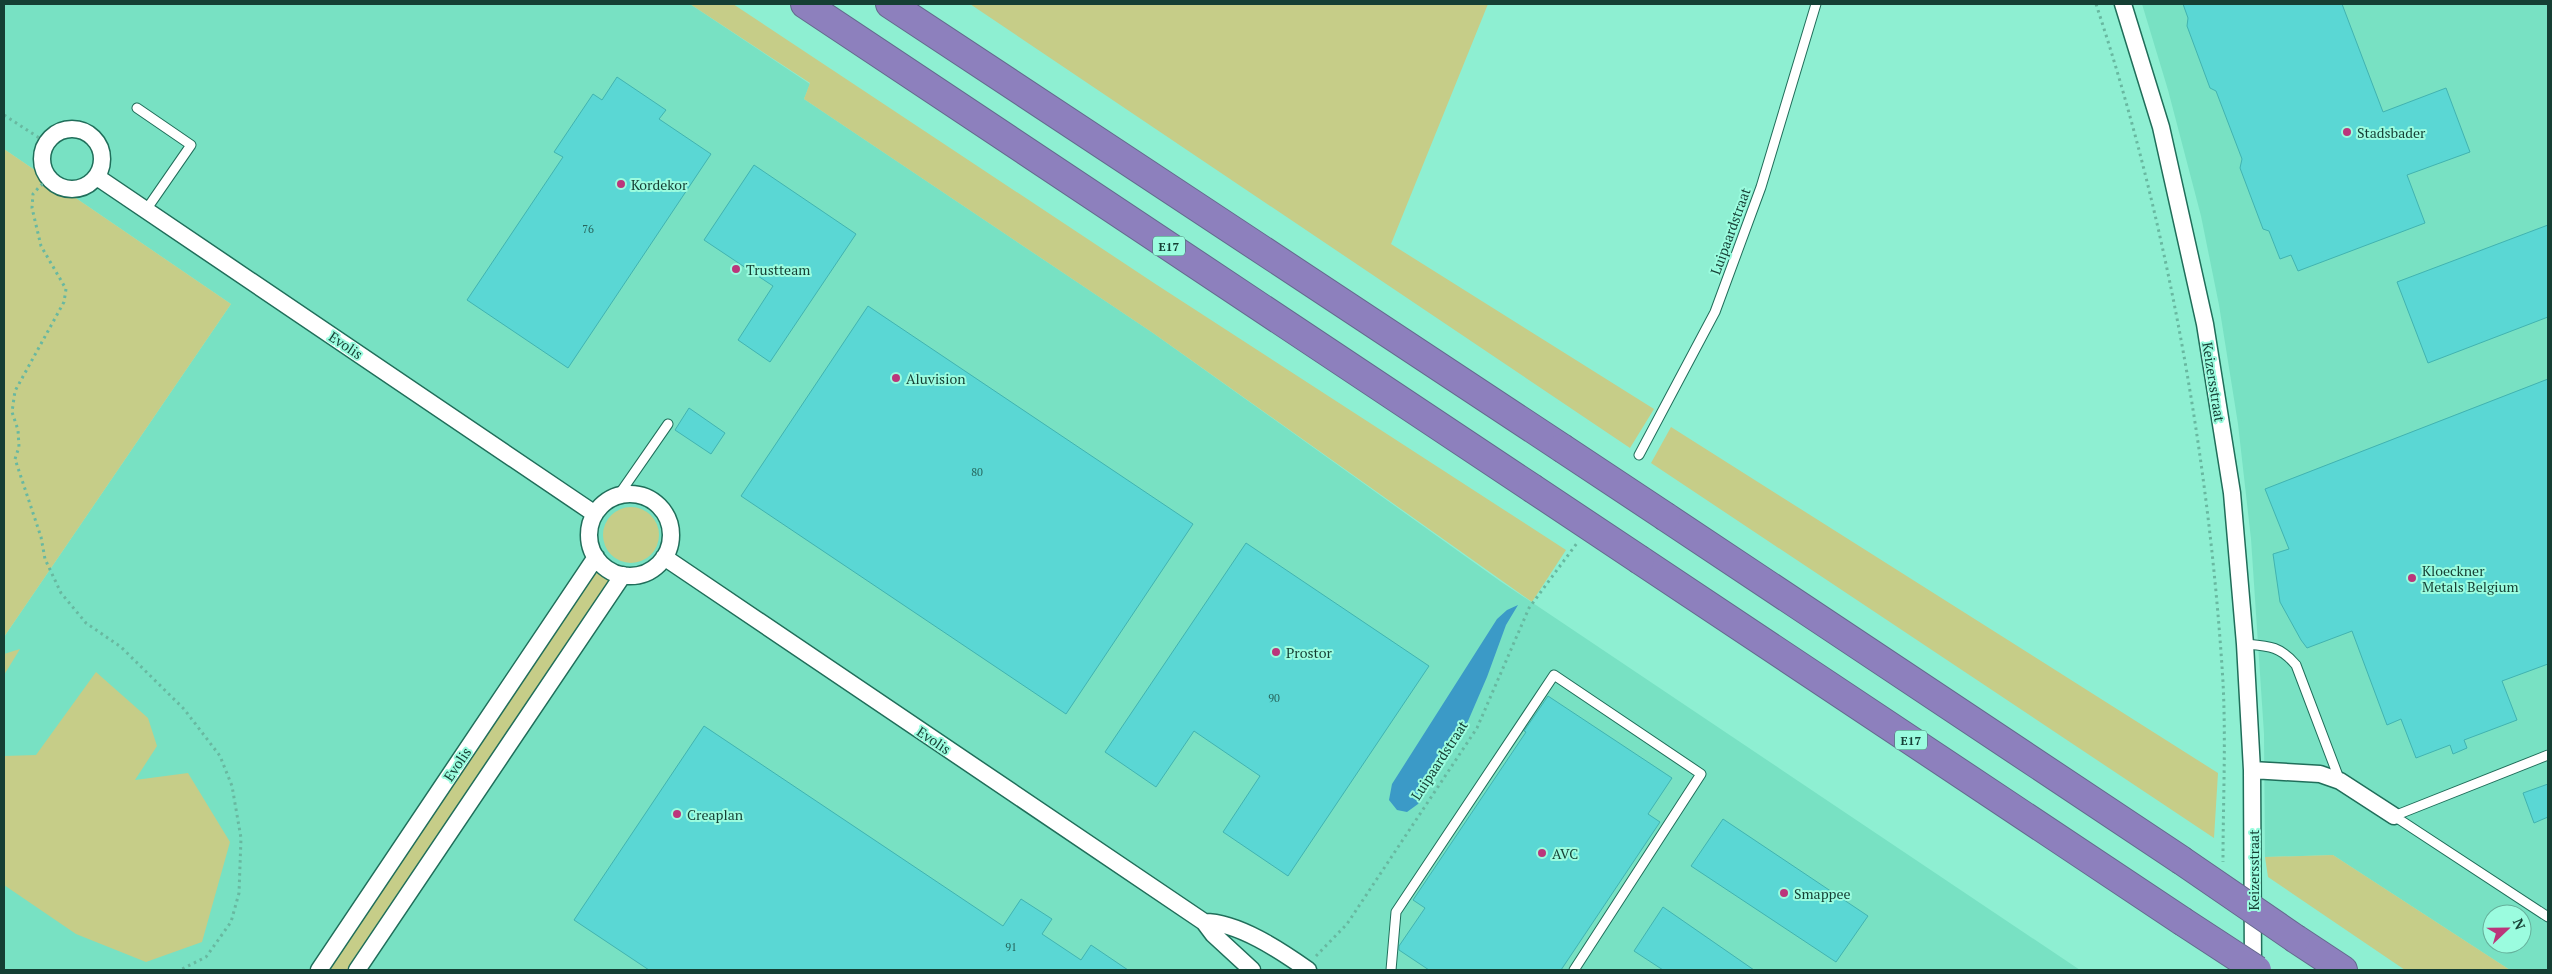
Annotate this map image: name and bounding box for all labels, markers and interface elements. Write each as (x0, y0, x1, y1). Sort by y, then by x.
place label: Stadsbader (2357, 123, 2426, 142)
marker: Stadsbader (2341, 126, 2353, 138)
place label: Kordekor (631, 175, 688, 194)
marker: Kordekor (615, 178, 627, 190)
street label: Luipaardstraat (1705, 184, 1755, 277)
house number: 76 (582, 222, 594, 236)
road number: E17 (1153, 237, 1185, 256)
place label: Trustteam (746, 260, 810, 279)
marker: Trustteam (730, 263, 742, 275)
street label: Evolis (325, 327, 367, 363)
street label: Keizersstraat (2198, 341, 2230, 424)
place label: Aluvision (906, 369, 966, 388)
marker: Aluvision (890, 372, 902, 384)
house number: 80 (971, 465, 983, 479)
place label: Kloeckner Metals Belgium (2422, 561, 2519, 596)
marker: Kloeckner Metals Belgium (2406, 572, 2418, 584)
place label: Prostor (1286, 643, 1332, 662)
marker: Prostor (1270, 646, 1282, 658)
house number: 90 (1268, 691, 1280, 705)
street label: Luipaardstraat (1406, 716, 1472, 803)
street label: Evolis (913, 722, 955, 758)
road number: E17 (1895, 730, 1927, 750)
street label: Evolis (439, 743, 475, 785)
place label: Creaplan (687, 805, 744, 824)
marker: Creaplan (671, 808, 683, 820)
street label: Keizersstraat (2244, 829, 2263, 910)
place label: AVC (1552, 844, 1578, 863)
marker: AVC (1536, 847, 1548, 859)
place label: Smappee (1794, 884, 1851, 903)
marker: Smappee (1778, 887, 1790, 899)
north arrow (2482, 904, 2532, 954)
text: N (2509, 915, 2530, 933)
house number: 91 (1005, 940, 1017, 954)

